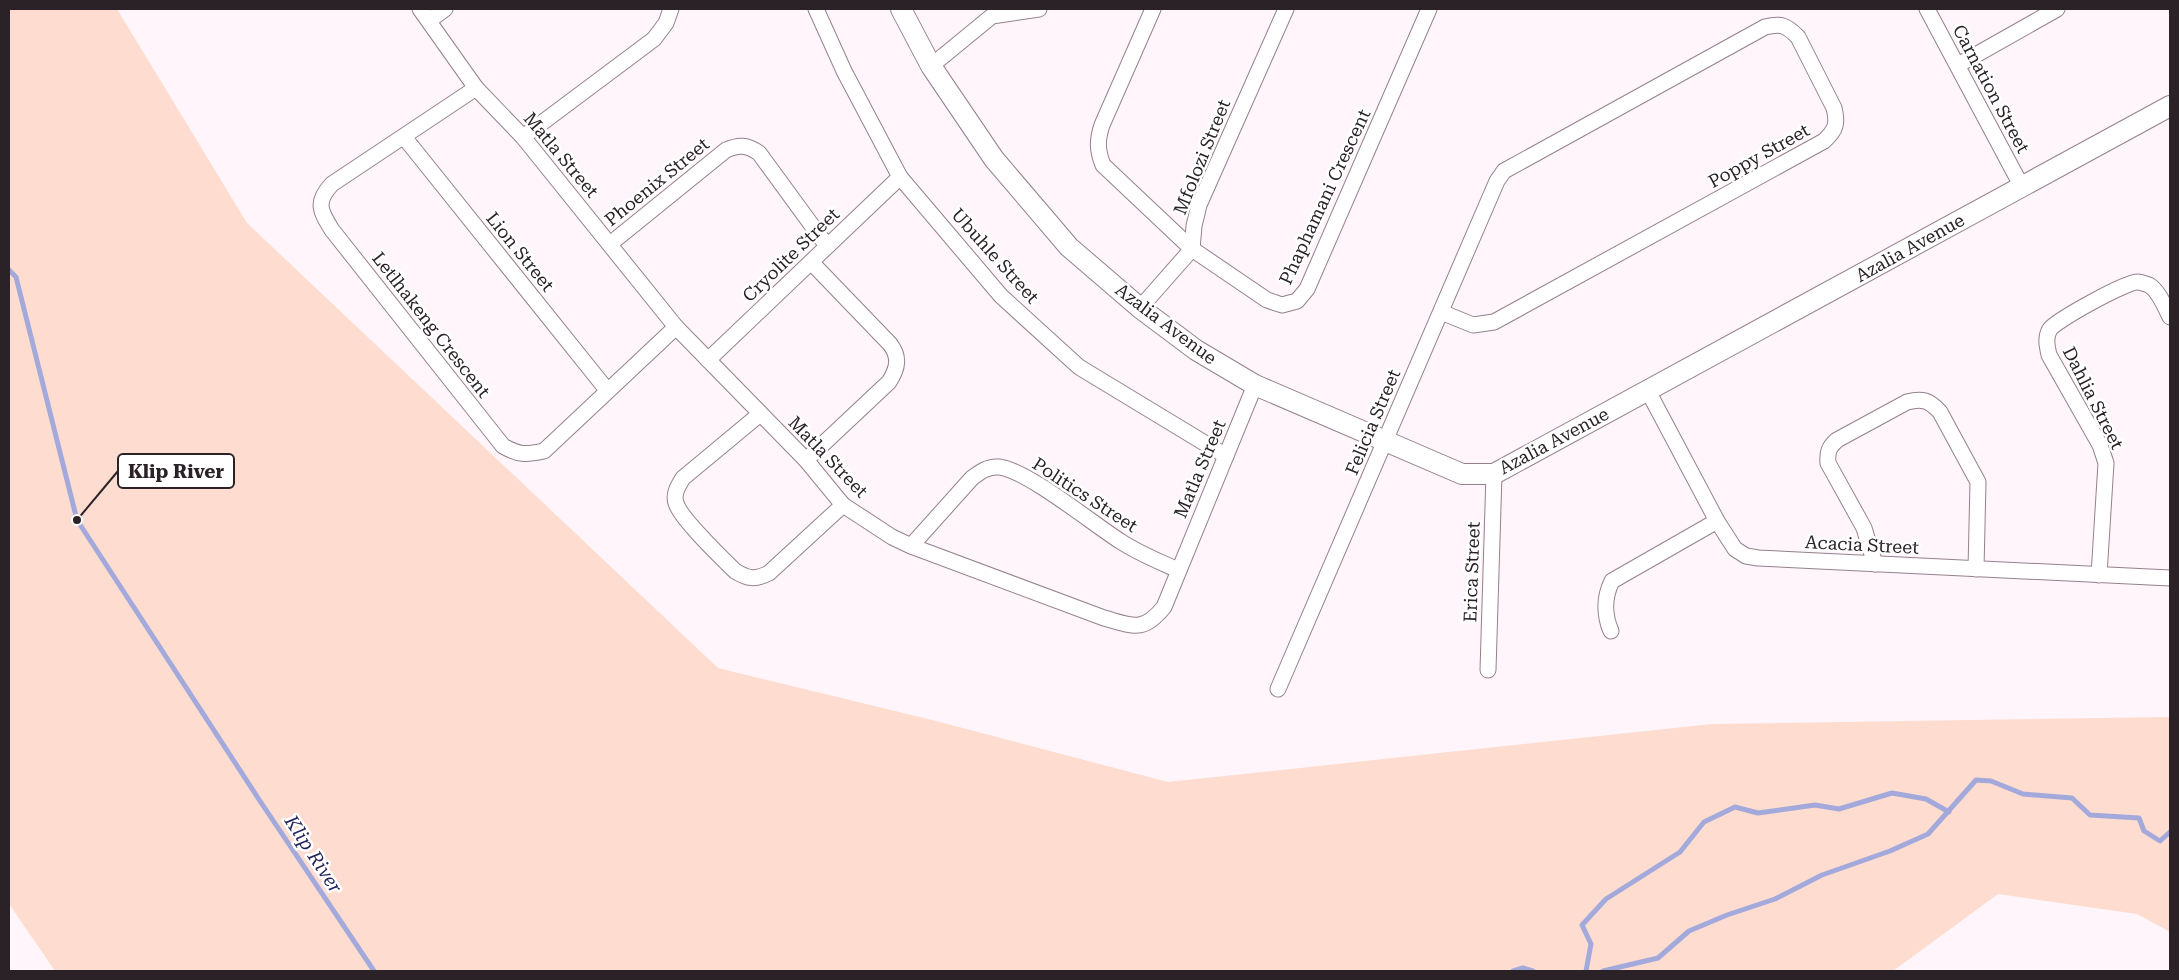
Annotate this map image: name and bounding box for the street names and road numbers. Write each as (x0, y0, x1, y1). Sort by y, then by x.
street label: Carnation Street (1949, 21, 2034, 157)
street label: Mfolozi Street (1169, 96, 1234, 217)
street label: Phaphamani Crescent (1275, 106, 1375, 288)
street label: Matla Street (520, 108, 603, 202)
street label: Poppy Street (1705, 119, 1813, 192)
street label: Phoenix Street (600, 133, 713, 230)
street label: Cryolite Street (738, 203, 843, 306)
street label: Ubuhle Street (947, 204, 1044, 308)
street label: Lion Street (482, 208, 559, 296)
street label: Azalia Avenue (1852, 209, 1968, 286)
street label: Letlhakeng Crescent (368, 248, 495, 402)
street label: Azalia Avenue (1112, 279, 1221, 369)
street label: Dahlia Street (2059, 343, 2128, 453)
street label: Felicia Street (1341, 366, 1404, 478)
street label: Azalia Avenue (1495, 403, 1612, 478)
street label: Matla Street (784, 412, 872, 502)
street label: Matla Street (1169, 416, 1230, 521)
street label: Politics Street (1029, 453, 1142, 536)
street label: Erica Street (1459, 521, 1484, 623)
street label: Acacia Street (1805, 531, 1920, 558)

